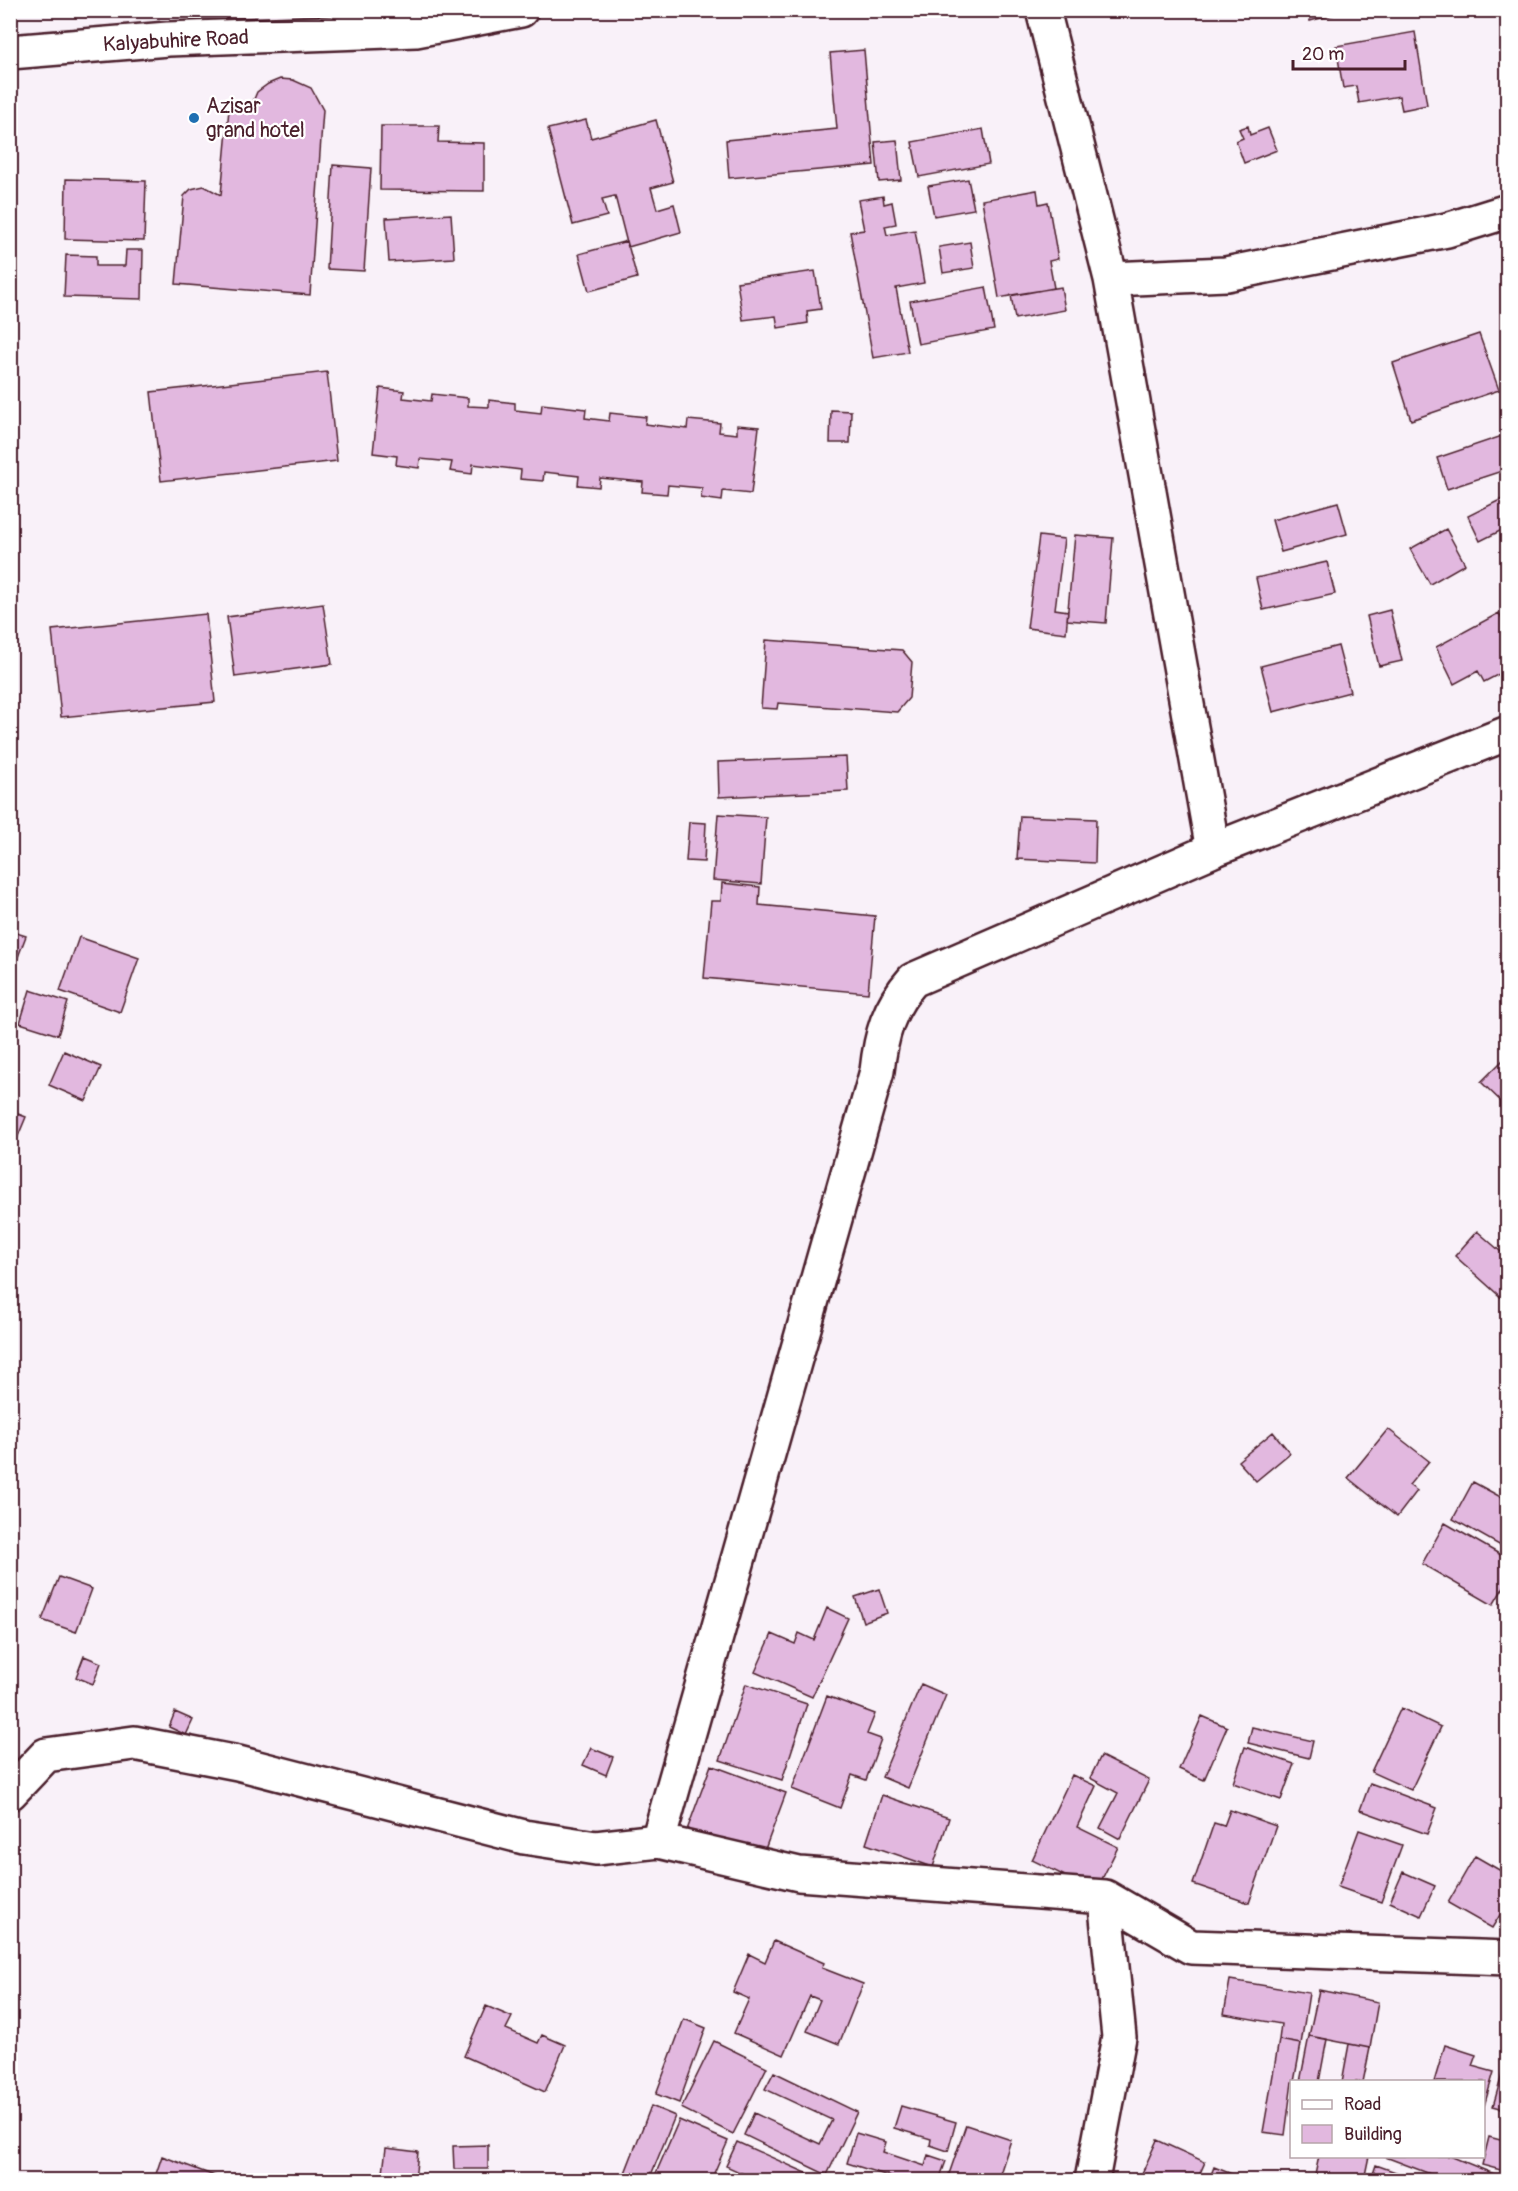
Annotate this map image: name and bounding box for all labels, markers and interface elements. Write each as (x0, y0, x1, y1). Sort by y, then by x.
street label: Kalyabuhire Road (102, 24, 250, 58)
scale bar (1293, 33, 1406, 71)
text: 20 m (1302, 43, 1344, 66)
place label: Azisar grand hotel (206, 93, 305, 144)
marker: Azisar grand hotel (187, 111, 201, 125)
legend (1290, 2080, 1485, 2158)
text: Road (1344, 2093, 1381, 2116)
text: Building (1344, 2123, 1402, 2146)

